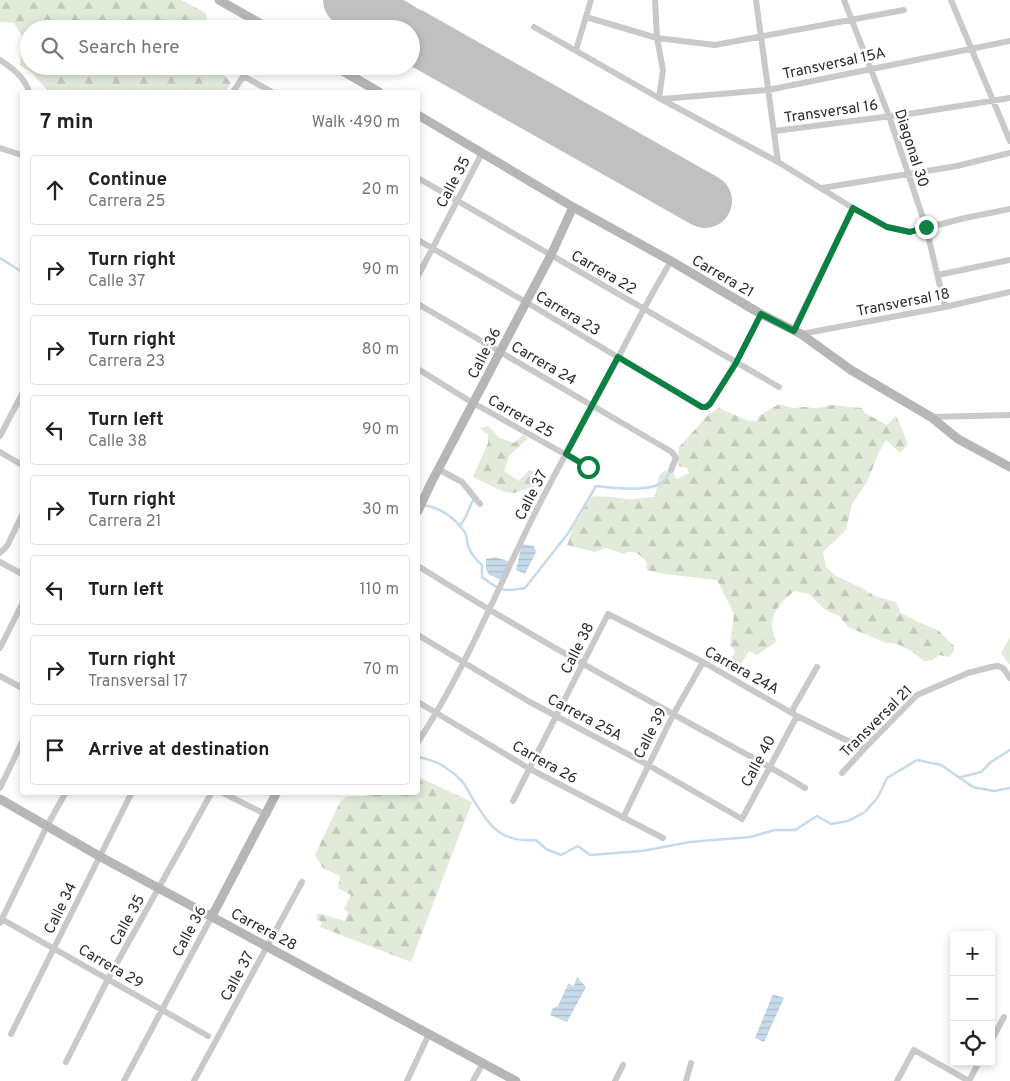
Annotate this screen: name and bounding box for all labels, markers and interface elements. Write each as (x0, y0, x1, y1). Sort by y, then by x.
search box (20, 20, 420, 75)
icon: search (38, 34, 66, 62)
text: Search here (78, 36, 180, 60)
street label: Transversal 15A (781, 44, 888, 85)
street label: Transversal 16 (783, 96, 879, 128)
street label: Diagonal 30 (889, 107, 932, 190)
text: 7 min (40, 109, 93, 136)
text: Walk · 490 m (312, 113, 400, 133)
street label: Calle 35 (433, 154, 476, 212)
text: Continue (88, 168, 167, 192)
icon: ahead (41, 176, 69, 204)
text: 20 m (362, 180, 399, 200)
text: Carrera 25 (88, 192, 166, 212)
route end (915, 216, 938, 239)
street label: Carrera 22 (567, 247, 639, 300)
text: Turn right (88, 248, 176, 272)
street label: Carrera 21 (688, 252, 757, 303)
icon: right (41, 256, 69, 284)
text: 90 m (362, 260, 399, 280)
text: Calle 37 (88, 272, 145, 292)
street label: Transversal 18 (855, 285, 952, 322)
street label: Carrera 23 (531, 288, 603, 341)
street label: Calle 36 (464, 325, 506, 383)
text: Turn right (88, 328, 176, 352)
icon: right (41, 336, 69, 364)
street label: Carrera 24 (507, 338, 579, 391)
text: 80 m (362, 340, 399, 360)
text: Carrera 23 (88, 352, 165, 372)
street label: Carrera 25 (484, 391, 557, 443)
text: Turn left (88, 408, 164, 432)
icon: left (41, 416, 69, 444)
text: 90 m (362, 420, 399, 440)
text: Calle 38 (88, 432, 147, 452)
route start (577, 456, 600, 479)
street label: Calle 37 (512, 467, 553, 524)
text: Turn right (88, 488, 176, 512)
icon: right (41, 496, 69, 524)
text: 30 m (362, 500, 399, 520)
text: Carrera 21 (88, 512, 162, 532)
icon: left (41, 576, 69, 604)
text: Turn left (88, 578, 164, 602)
text: 110 m (359, 580, 399, 600)
street label: Calle 38 (557, 620, 599, 678)
street label: Carrera 24A (701, 643, 782, 700)
text: Turn right (88, 648, 176, 672)
icon: right (41, 656, 69, 684)
text: 70 m (364, 660, 399, 680)
text: Transversal 17 (88, 672, 188, 692)
street label: Transversal 21 (837, 682, 917, 762)
street label: Carrera 25A (543, 691, 625, 746)
street label: Calle 39 (630, 705, 672, 762)
street label: Calle 40 (738, 733, 781, 791)
icon: arrive (41, 736, 69, 764)
street label: Carrera 26 (508, 737, 581, 789)
text: Arrive at destination (88, 738, 269, 762)
street label: Calle 34 (41, 880, 82, 938)
street label: Calle 35 (107, 892, 150, 950)
street label: Calle 36 (169, 903, 212, 960)
street label: Carrera 28 (227, 905, 300, 956)
map controls (950, 931, 995, 1066)
button: + (950, 931, 995, 976)
street label: Carrera 29 (74, 941, 146, 994)
street label: Calle 37 (217, 948, 259, 1005)
button: − (950, 976, 995, 1021)
button: locate (950, 1021, 995, 1066)

